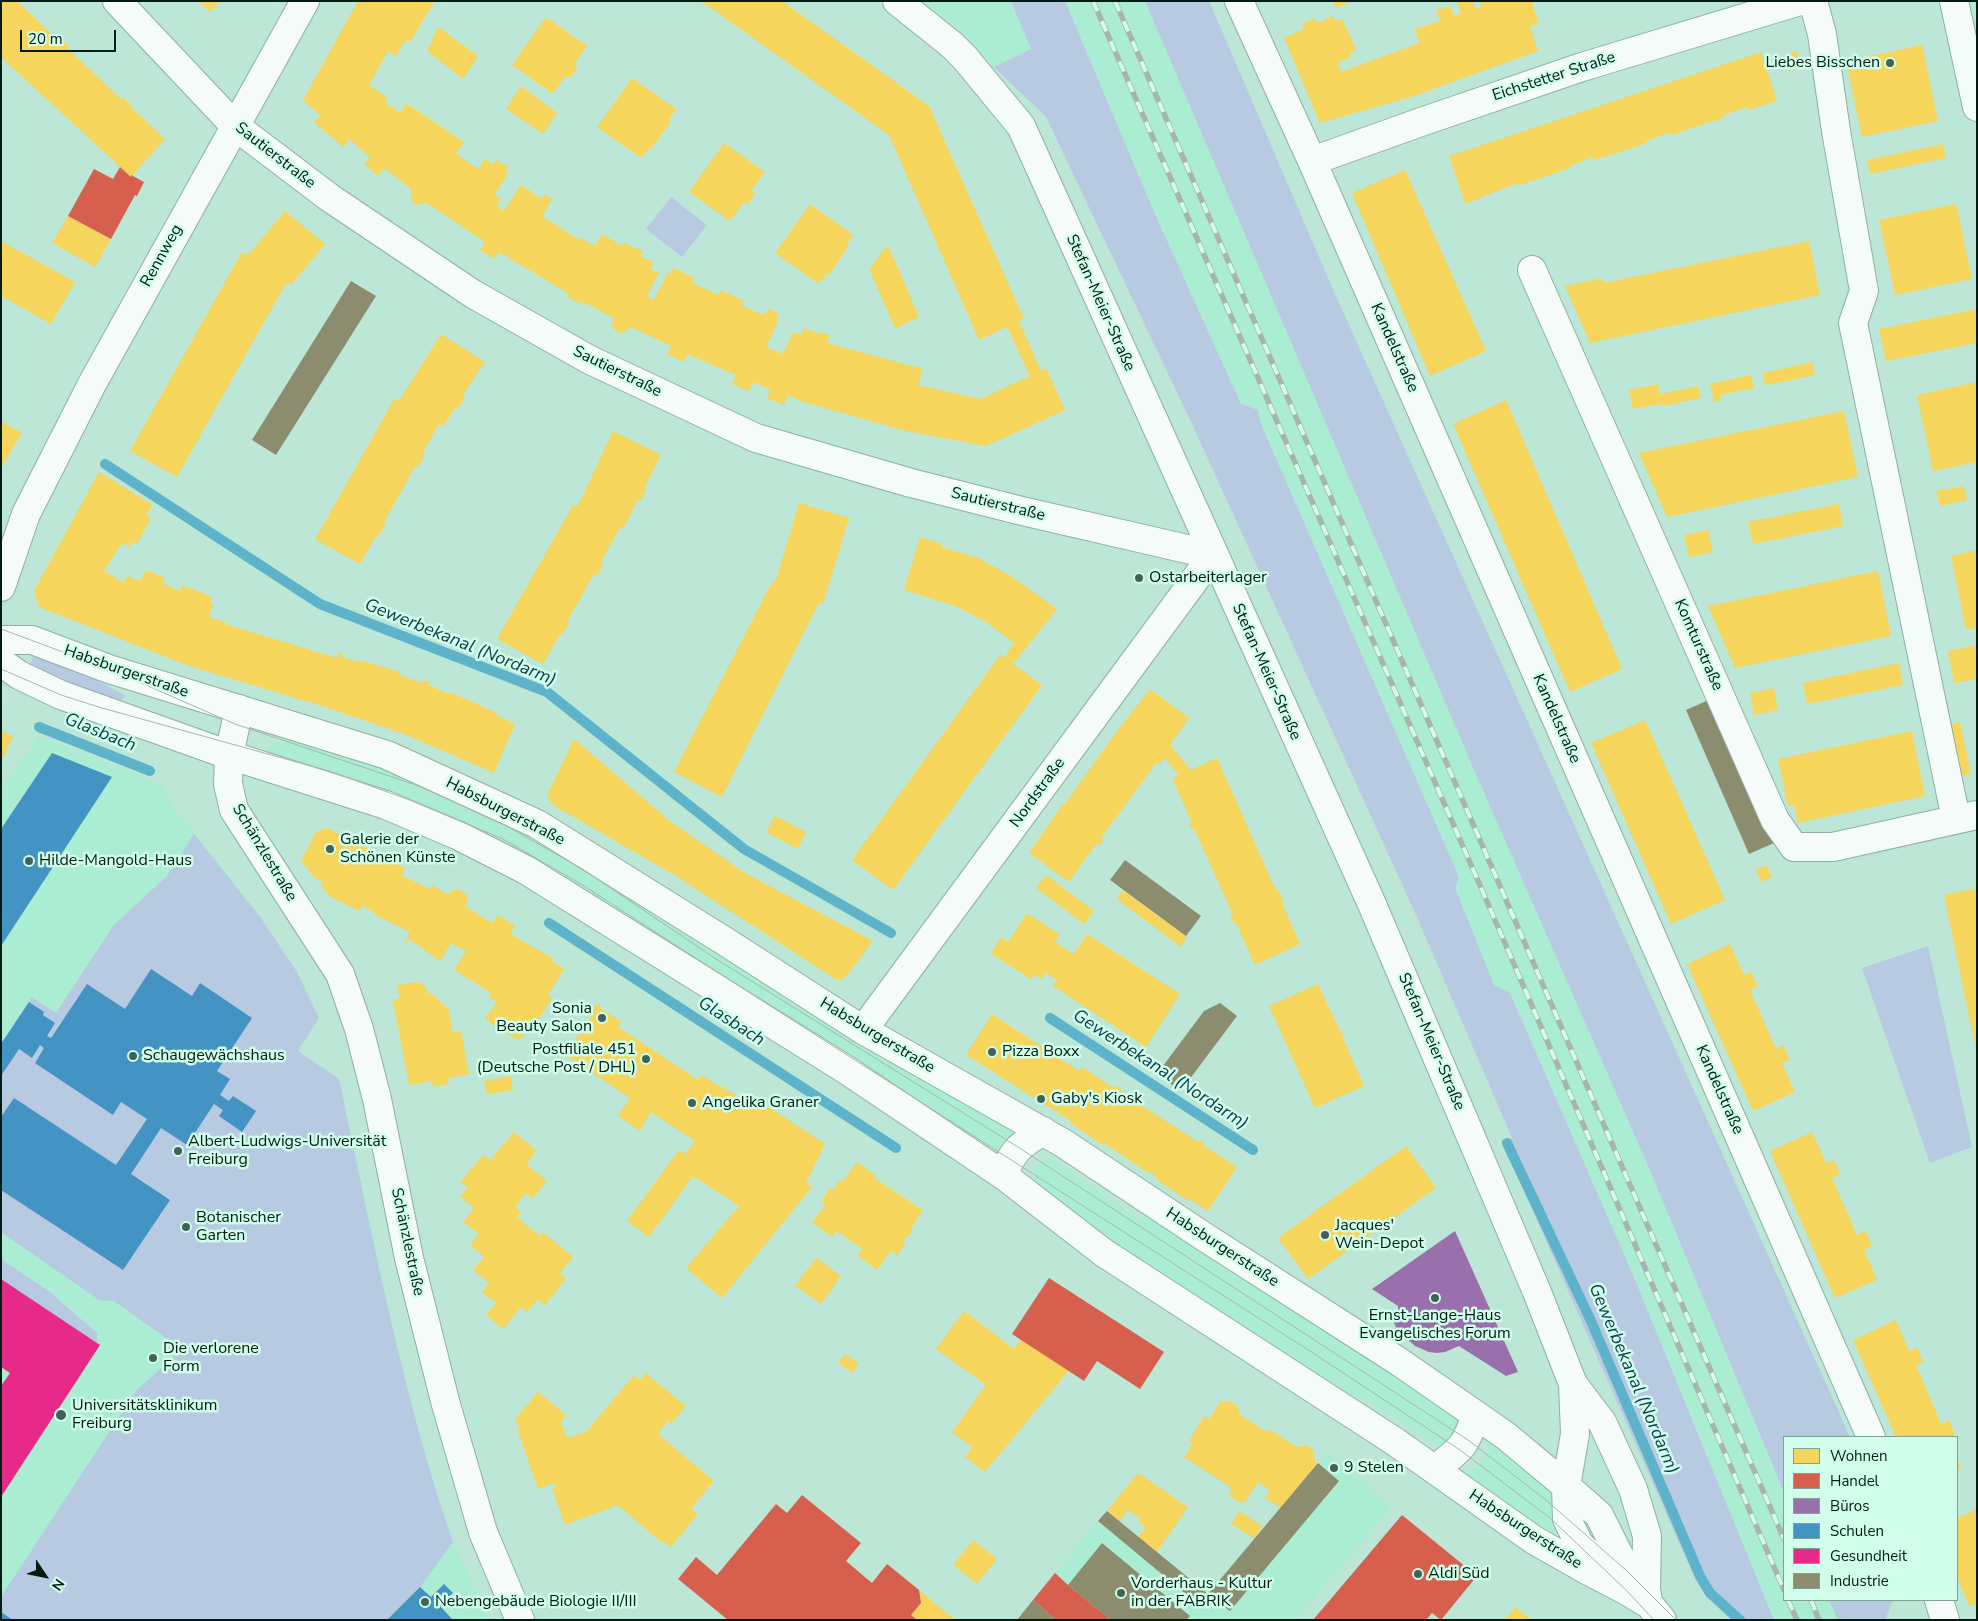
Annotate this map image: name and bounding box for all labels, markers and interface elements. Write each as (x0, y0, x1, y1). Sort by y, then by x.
scale bar (22, 20, 119, 52)
text: 20 m (28, 29, 63, 49)
street label: Eichstetter Straße (1490, 48, 1618, 106)
place label: Liebes Bisschen (1765, 53, 1880, 73)
marker: Liebes Bisschen (1884, 57, 1896, 69)
street label: Sautierstraße (231, 119, 319, 193)
street label: Rennweg (137, 221, 187, 291)
street label: Stefan-Meier-Straße (1061, 232, 1139, 374)
street label: Kandelstraße (1366, 300, 1422, 396)
street label: Sautierstraße (569, 342, 665, 402)
street label: Sautierstraße (949, 484, 1047, 526)
place label: Ostarbeiterlager (1149, 568, 1267, 588)
marker: Ostarbeiterlager (1133, 572, 1145, 584)
water label: Gewerbekanal (Nordarm) (361, 595, 559, 691)
street label: Komturstraße (1669, 596, 1727, 694)
street label: Stefan-Meier-Straße (1227, 601, 1305, 743)
street label: Habsburgerstraße (61, 642, 191, 702)
street label: Kandelstraße (1528, 671, 1584, 767)
water label: Glasbach (61, 709, 139, 757)
street label: Nordstraße (1006, 754, 1070, 832)
street label: Habsburgerstraße (442, 774, 568, 850)
street label: Schänzlestraße (227, 801, 301, 905)
place label: Galerie der Schönen Künste (340, 830, 456, 868)
marker: Galerie der Schönen Künste (324, 843, 336, 855)
place label: Hilde-Mangold-Haus (39, 851, 192, 871)
marker: Hilde-Mangold-Haus (23, 855, 35, 867)
street label: Stefan-Meier-Straße (1393, 970, 1469, 1114)
water label: Glasbach (694, 992, 768, 1052)
street label: Habsburgerstraße (816, 994, 938, 1078)
place label: Sonia Beauty Salon (496, 999, 592, 1037)
water label: Gewerbekanal (Nordarm) (1068, 1005, 1252, 1135)
marker: Sonia Beauty Salon (596, 1012, 608, 1024)
place label: Postfiliale 451 (Deutsche Post / DHL) (477, 1040, 636, 1078)
place label: Pizza Boxx (1002, 1042, 1079, 1062)
street label: Kandelstraße (1691, 1042, 1747, 1138)
place label: Schaugewächshaus (143, 1046, 285, 1066)
marker: Pizza Boxx (986, 1046, 998, 1058)
marker: Schaugewächshaus (127, 1050, 139, 1062)
marker: Postfiliale 451 (Deutsche Post / DHL) (640, 1053, 652, 1065)
place label: Gaby's Kiosk (1051, 1089, 1142, 1109)
place label: Angelika Graner (702, 1093, 819, 1113)
marker: Gaby's Kiosk (1035, 1093, 1047, 1105)
marker: Angelika Graner (686, 1097, 698, 1109)
place label: Albert-Ludwigs-Universität Freiburg (188, 1132, 386, 1170)
marker: Albert-Ludwigs-Universität Freiburg (172, 1145, 184, 1157)
street label: Schänzlestraße (386, 1186, 428, 1298)
street label: Habsburgerstraße (1162, 1204, 1282, 1292)
place label: Botanischer Garten (196, 1208, 281, 1246)
place label: Jacques' Wein-Depot (1335, 1216, 1424, 1254)
marker: Botanischer Garten (180, 1221, 192, 1233)
marker: Jacques' Wein-Depot (1319, 1229, 1331, 1241)
water label: Gewerbekanal (Nordarm) (1583, 1281, 1683, 1477)
marker: Ernst-Lange-Haus Evangelisches Forum (1429, 1292, 1441, 1304)
place label: Ernst-Lange-Haus Evangelisches Forum (1359, 1306, 1511, 1344)
place label: Die verlorene Form (163, 1339, 259, 1377)
marker: Die verlorene Form (147, 1352, 159, 1364)
place label: Universitätsklinikum Freiburg (72, 1396, 217, 1434)
marker: Universitätsklinikum Freiburg (54, 1408, 68, 1422)
legend (1783, 1436, 1958, 1601)
text: Wohnen (1830, 1446, 1888, 1466)
place label: 9 Stelen (1344, 1458, 1404, 1478)
marker: 9 Stelen (1328, 1462, 1340, 1474)
text: Handel (1830, 1471, 1879, 1491)
street label: Habsburgerstraße (1465, 1486, 1585, 1574)
text: Büros (1830, 1496, 1869, 1516)
text: Schulen (1830, 1521, 1884, 1541)
text: Gesundheit (1830, 1546, 1907, 1566)
north arrow (20, 1551, 70, 1601)
place label: Aldi Süd (1428, 1564, 1490, 1584)
marker: Aldi Süd (1412, 1568, 1424, 1580)
text: Industrie (1830, 1571, 1889, 1591)
place label: Vorderhaus - Kultur in der FABRIK (1131, 1574, 1272, 1612)
text: N (47, 1575, 69, 1594)
marker: Vorderhaus - Kultur in der FABRIK (1115, 1587, 1127, 1599)
place label: Nebengebäude Biologie II/III (435, 1592, 637, 1612)
marker: Nebengebäude Biologie II/III (419, 1596, 431, 1608)

